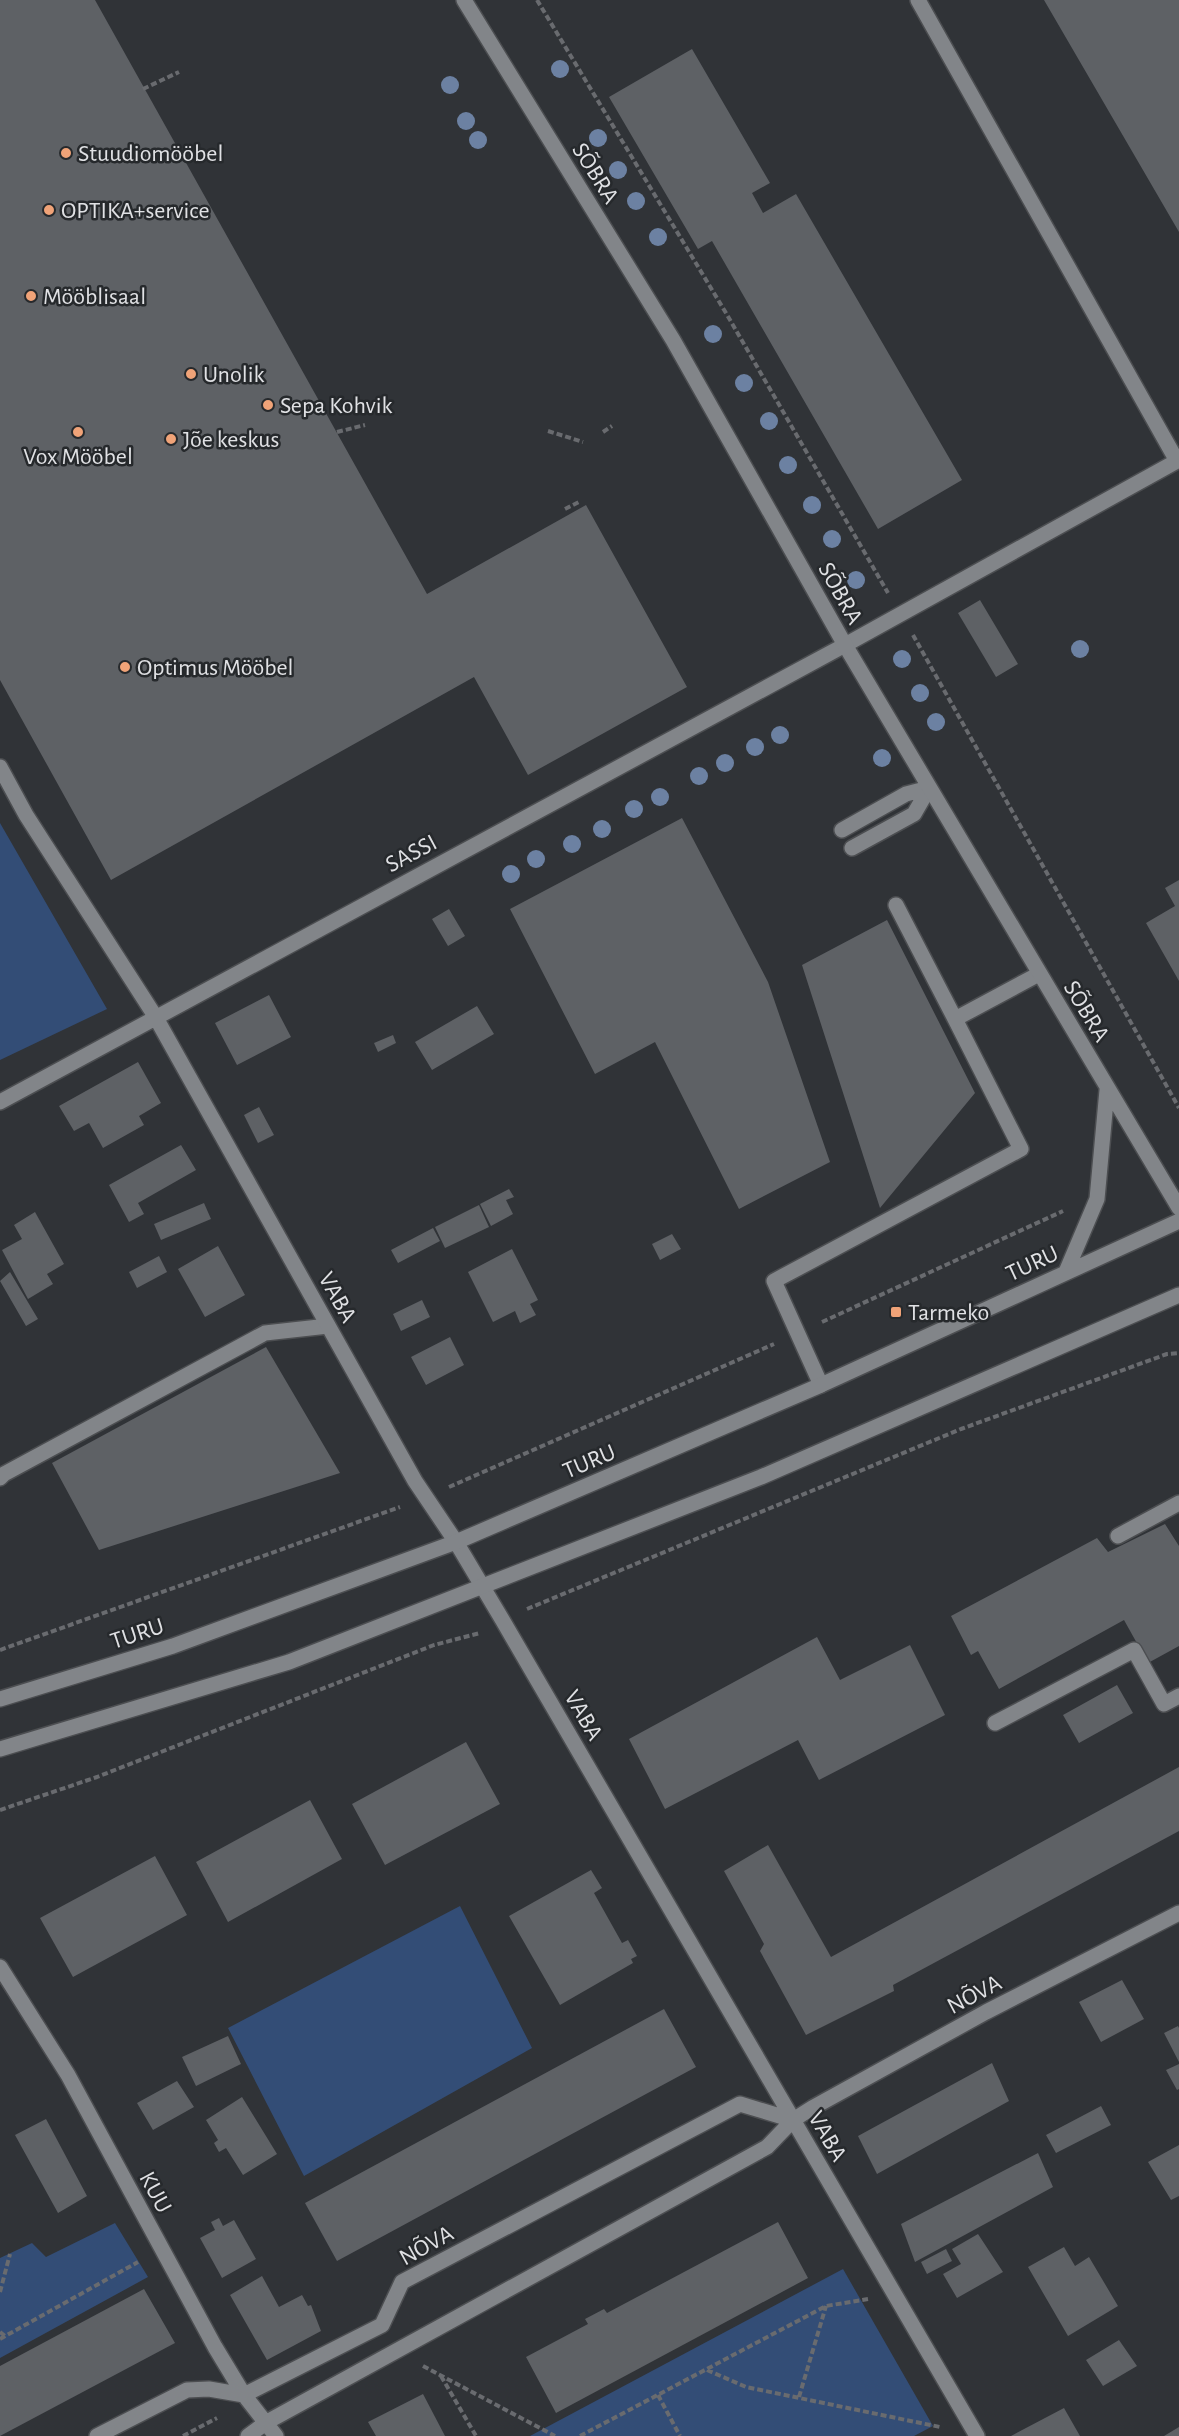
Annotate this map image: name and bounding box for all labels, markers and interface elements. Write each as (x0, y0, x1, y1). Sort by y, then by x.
street label: SÕBRA (567, 138, 625, 208)
place label: Stuudiomööbel (78, 142, 223, 166)
marker: Stuudiomööbel (59, 146, 73, 160)
place label: OPTIKA+service (61, 199, 210, 223)
marker: OPTIKA+service (42, 203, 56, 217)
place label: Mööblisaal (43, 285, 146, 309)
marker: Mööblisaal (24, 289, 38, 303)
place label: Unolik (203, 363, 264, 387)
marker: Unolik (184, 367, 198, 381)
place label: Sepa Kohvik (280, 394, 393, 418)
marker: Sepa Kohvik (261, 398, 275, 412)
marker: Vox Mööbel (71, 425, 85, 439)
place label: Jõe keskus (183, 428, 279, 452)
marker: Jõe keskus (164, 432, 178, 446)
place label: Vox Mööbel (23, 445, 133, 469)
street label: SÕBRA (813, 558, 869, 629)
place label: Optimus Mööbel (137, 656, 294, 680)
marker: Optimus Mööbel (118, 660, 132, 674)
street label: SASSI (382, 831, 441, 877)
street label: SÕBRA (1059, 976, 1115, 1046)
street label: TURU (1003, 1241, 1062, 1286)
street label: VABA (314, 1268, 361, 1327)
place label: Tarmeko (908, 1301, 989, 1325)
marker: Tarmeko (889, 1305, 903, 1319)
street label: TURU (560, 1440, 619, 1484)
street label: TURU (108, 1614, 167, 1654)
street label: VABA (559, 1686, 607, 1745)
street label: NÕVA (942, 1969, 1006, 2019)
street label: VABA (803, 2107, 851, 2166)
street label: KUU (134, 2168, 176, 2217)
street label: NÕVA (394, 2220, 458, 2270)

